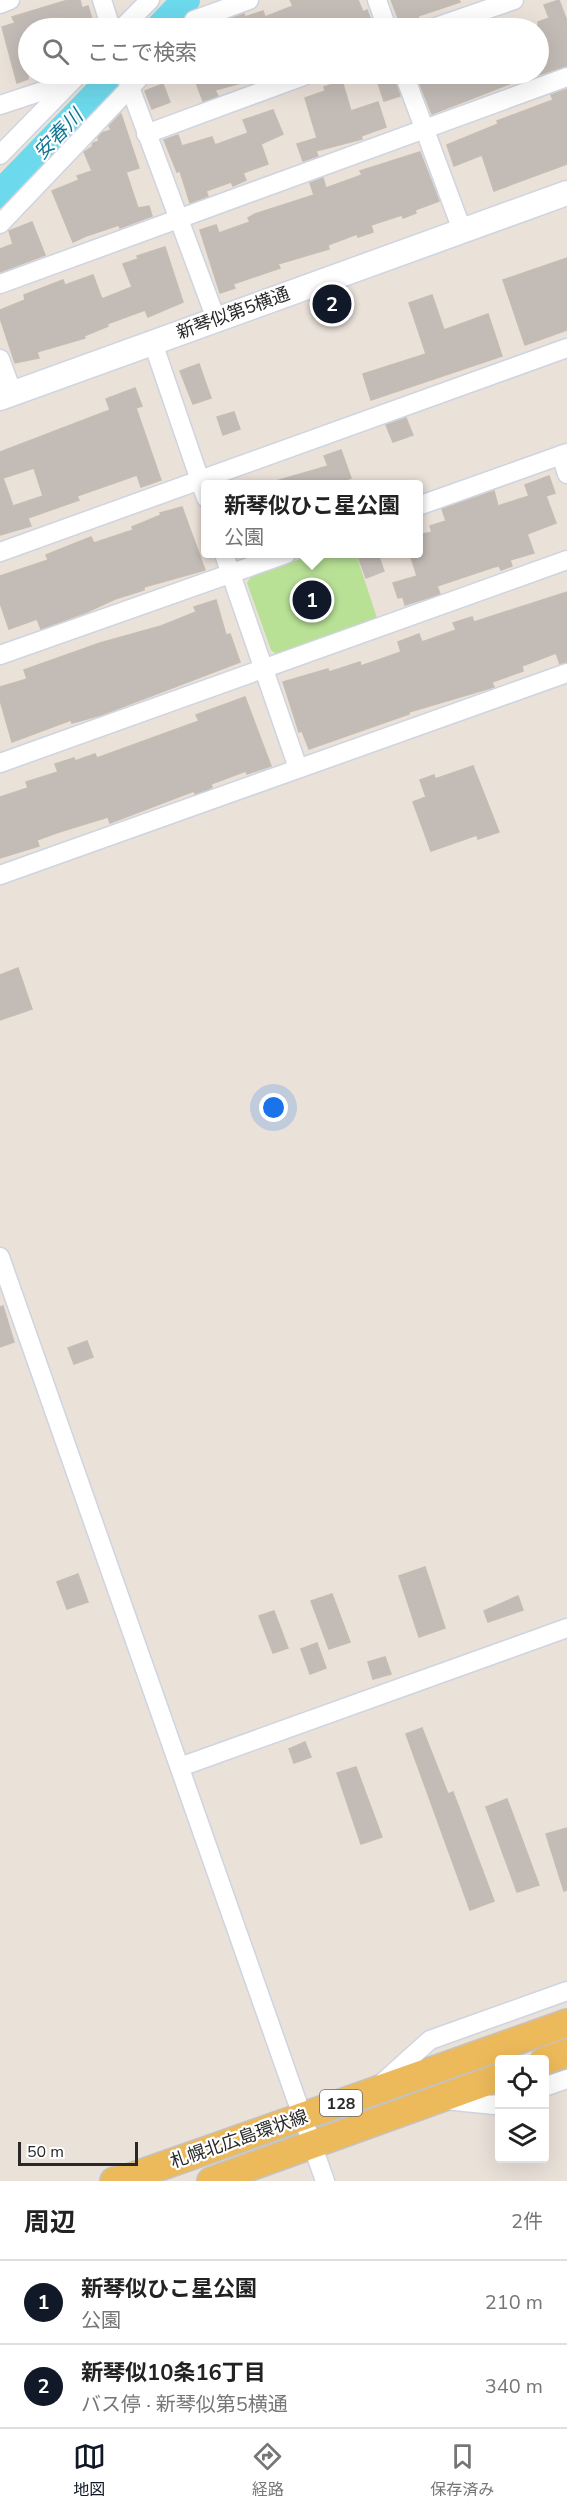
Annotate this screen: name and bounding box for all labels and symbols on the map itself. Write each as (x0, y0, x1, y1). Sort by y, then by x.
water label: 安春川 (28, 102, 90, 165)
street label: 新琴似第5横通 (173, 281, 293, 345)
pin: 2 (312, 282, 352, 326)
pin: 1 (292, 578, 332, 622)
your location (259, 1093, 288, 1122)
road number: 128 (320, 2090, 362, 2116)
street label: 札幌北広島環状線 (167, 2104, 311, 2174)
scale bar (18, 2139, 138, 2166)

